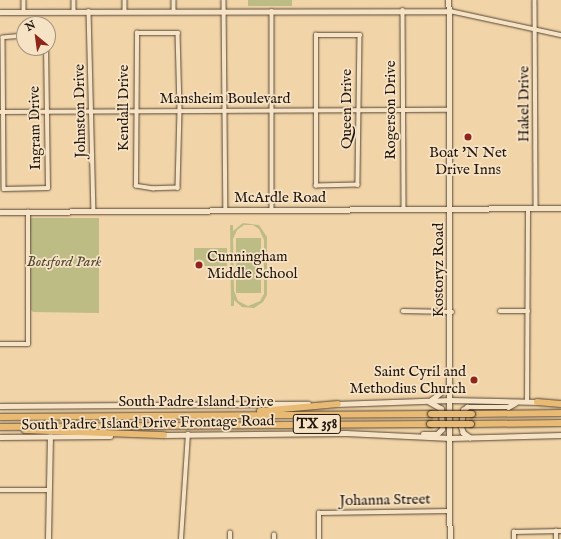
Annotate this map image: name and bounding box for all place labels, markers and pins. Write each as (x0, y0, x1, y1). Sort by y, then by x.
marker: Boat 'N Net Drive Inns (463, 132, 473, 142)
place label: Boat 'N Net Drive Inns (429, 143, 507, 178)
place label: Cunningham Middle School (207, 247, 298, 282)
marker: Cunningham Middle School (194, 260, 204, 270)
place label: Saint Cyril and Methodius Church (349, 362, 466, 397)
marker: Saint Cyril and Methodius Church (469, 375, 479, 385)

